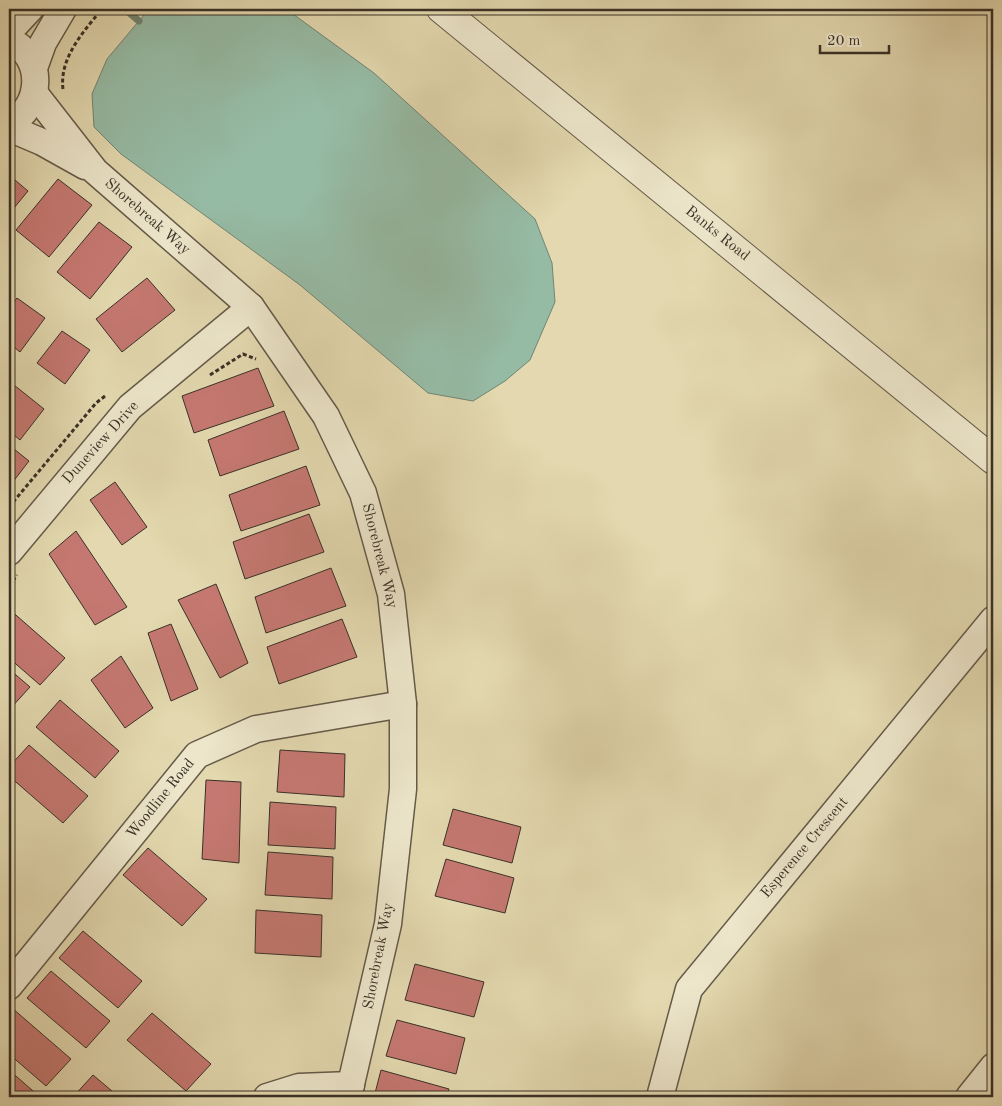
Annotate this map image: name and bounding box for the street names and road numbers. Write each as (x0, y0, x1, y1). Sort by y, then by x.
street label: Shorebreak Way (101, 176, 193, 258)
street label: Banks Road (682, 204, 752, 264)
street label: Duneview Drive (60, 399, 142, 487)
street label: Shorebreak Way (359, 502, 399, 610)
street label: Woodline Road (124, 756, 198, 842)
street label: Esperence Crescent (759, 795, 851, 901)
street label: Shorebreak Way (361, 901, 397, 1010)

